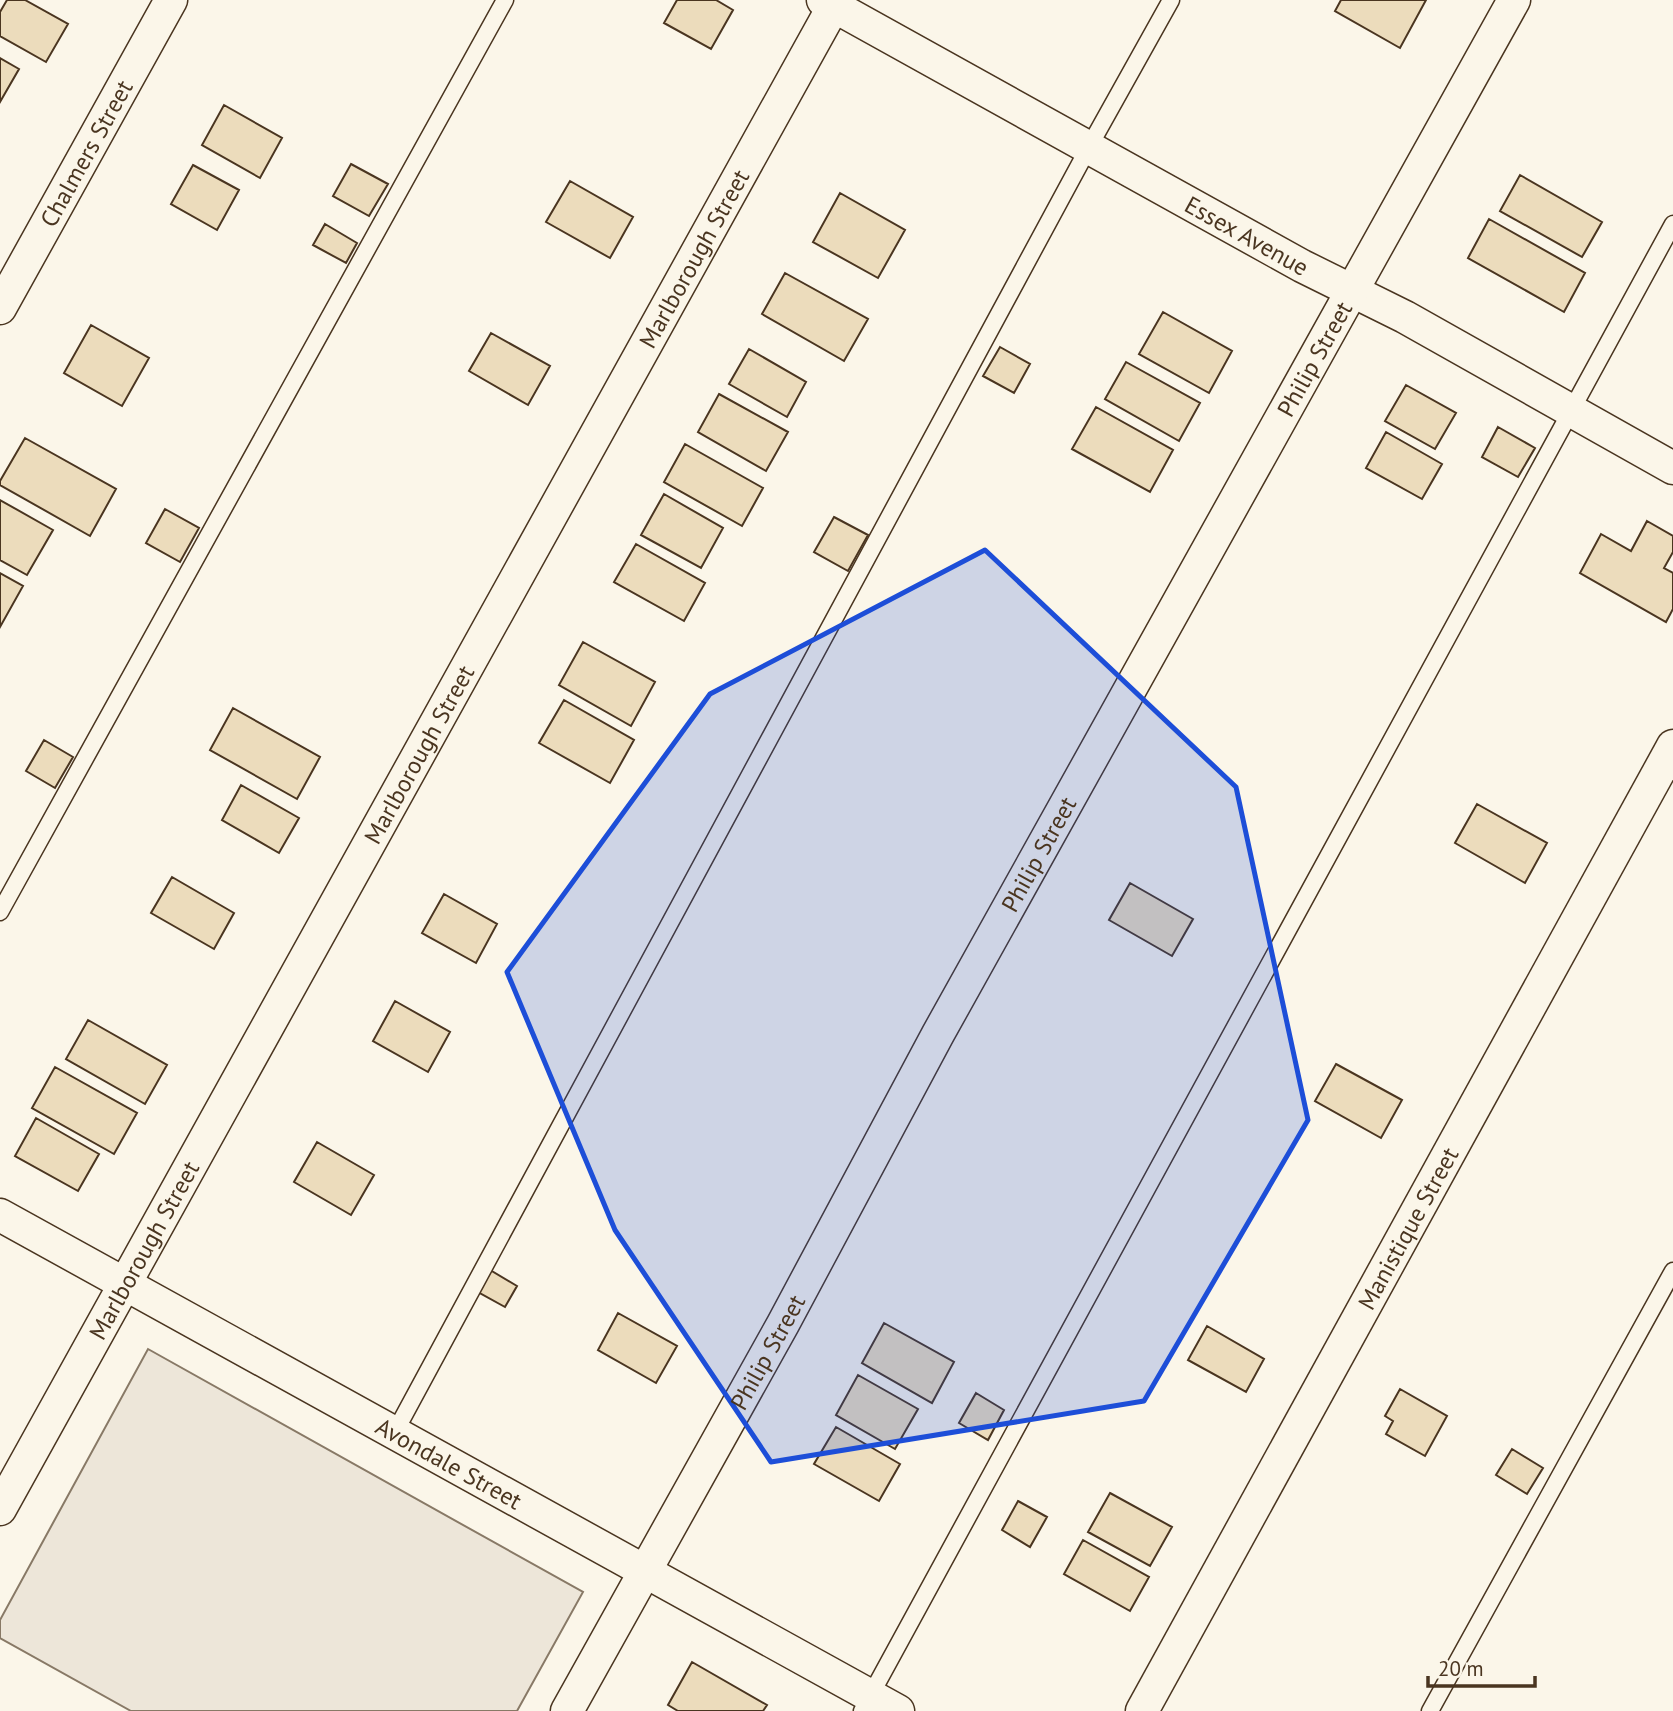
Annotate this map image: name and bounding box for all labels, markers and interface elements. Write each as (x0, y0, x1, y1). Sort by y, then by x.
street label: Chalmers Street (33, 74, 139, 232)
street label: Marlborough Street (632, 164, 756, 353)
street label: Essex Avenue (1180, 189, 1314, 282)
street label: Philip Street (1270, 296, 1359, 422)
street label: Marlborough Street (357, 659, 481, 849)
street label: Philip Street (994, 791, 1083, 917)
street label: Manistique Street (1350, 1142, 1465, 1315)
street label: Marlborough Street (82, 1155, 206, 1345)
street label: Philip Street (723, 1289, 811, 1415)
street label: Avondale Street (371, 1410, 528, 1516)
scale bar (1428, 1644, 1535, 1688)
text: 20 m (1438, 1655, 1484, 1682)

